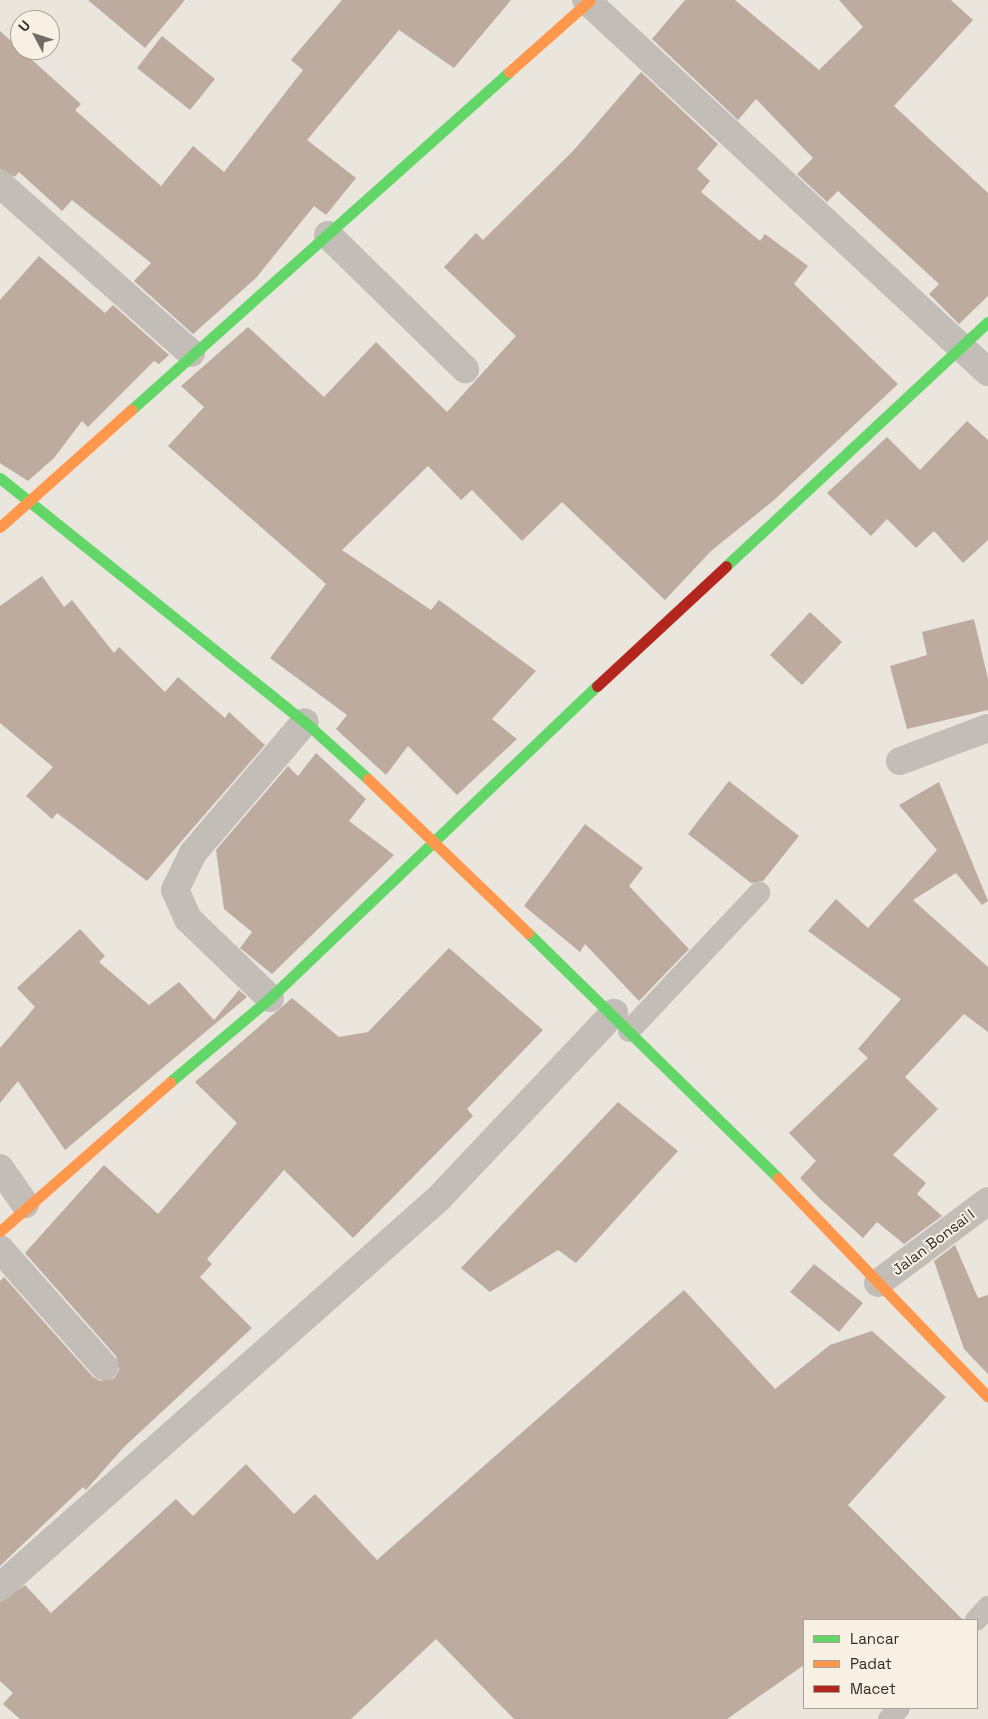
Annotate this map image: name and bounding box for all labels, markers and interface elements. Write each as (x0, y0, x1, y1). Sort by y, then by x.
north arrow (10, 10, 60, 60)
text: U (14, 17, 34, 35)
street label: Jalan Bonsai I (888, 1205, 978, 1279)
legend (803, 1619, 978, 1709)
text: Lancar (850, 1629, 899, 1648)
text: Padat (850, 1654, 892, 1673)
text: Macet (850, 1679, 896, 1698)

